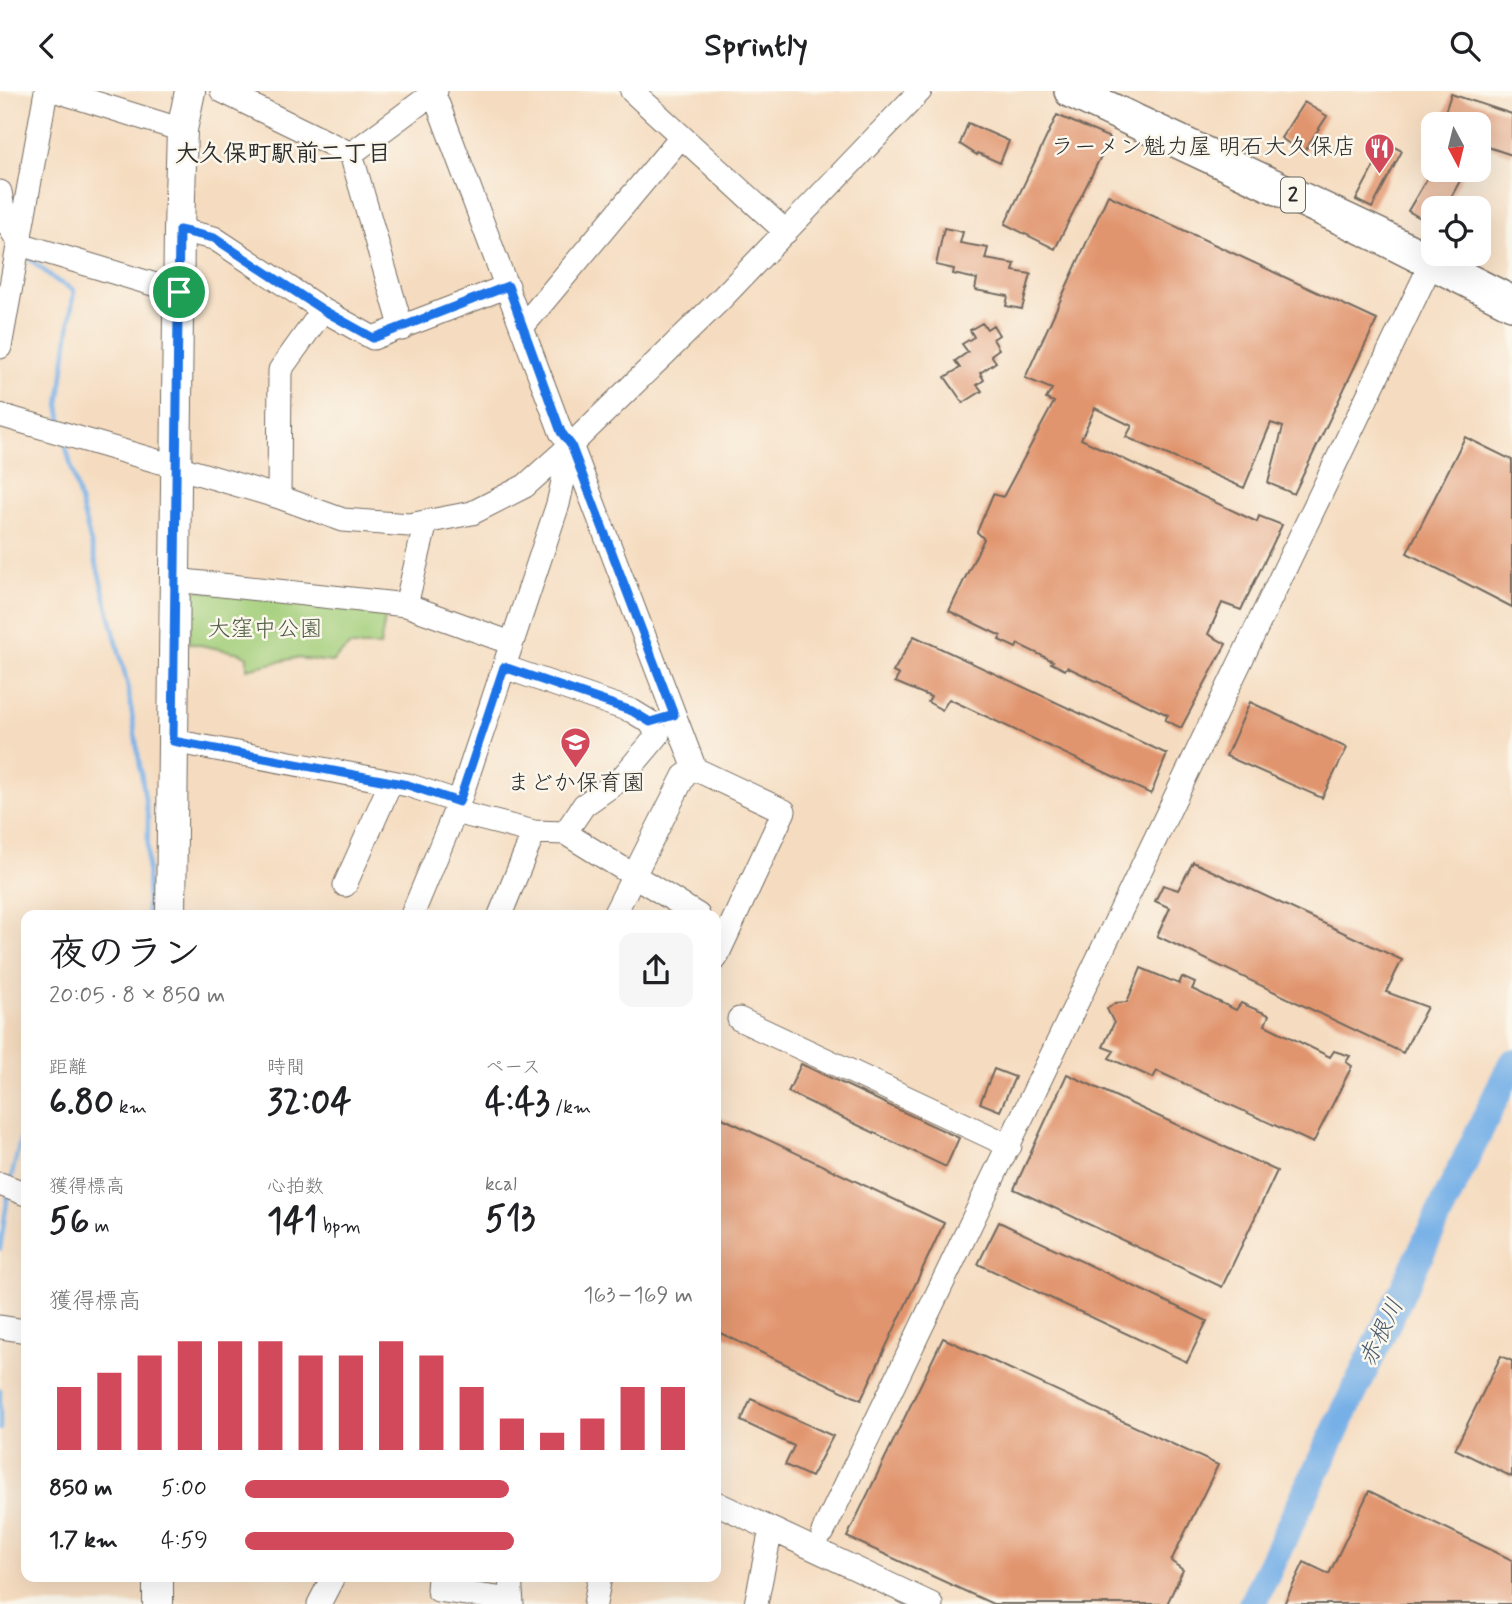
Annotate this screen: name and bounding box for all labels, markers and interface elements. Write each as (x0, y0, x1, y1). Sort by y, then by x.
text: Sprintly (704, 25, 808, 67)
icon: back (28, 27, 66, 65)
icon: search (1446, 27, 1484, 65)
north arrow (1421, 112, 1491, 182)
map controls (1421, 112, 1491, 266)
restaurant icon: ラーメン魁力屋 明石大久保店 (1362, 131, 1396, 175)
place label: ラーメン魁力屋 明石大久保店 (1051, 133, 1356, 163)
district label: 大久保町駅前二丁目 (175, 139, 391, 170)
road number: 2 (1281, 177, 1305, 213)
button: locate (1421, 196, 1491, 266)
pin (149, 262, 209, 322)
icon: arrive (160, 273, 198, 311)
park label: 大窪中公園 (208, 615, 323, 645)
school or university icon: まどか保育園 (559, 726, 593, 770)
place label: まどか保育園 (507, 769, 645, 799)
text: 夜のラン (49, 930, 201, 979)
button: share (619, 933, 693, 1007)
text: 20:05 · 8 × 850 m (49, 981, 225, 1011)
text: 距離 (49, 1055, 87, 1080)
text: 時間 (267, 1055, 305, 1080)
text: ペース (485, 1055, 541, 1080)
text: 6.80 (49, 1080, 114, 1126)
text: 32:04 (267, 1080, 351, 1126)
text: 4:43 (485, 1080, 550, 1126)
text: km (114, 1095, 147, 1120)
text: /km (550, 1095, 591, 1120)
text: kcal (485, 1172, 517, 1197)
text: 獲得標高 (49, 1174, 125, 1199)
text: 心拍数 (267, 1174, 324, 1199)
text: 513 (485, 1197, 535, 1243)
text: 56 (49, 1199, 89, 1245)
text: 141 (267, 1199, 318, 1245)
text: m (89, 1214, 110, 1239)
text: bpm (318, 1214, 361, 1239)
text: 163–169 m (583, 1281, 693, 1311)
text: 獲得標高 (49, 1287, 141, 1317)
water label: 赤根川 (1352, 1294, 1412, 1372)
text: 850 m (49, 1474, 113, 1504)
text: 5:00 (161, 1474, 207, 1504)
text: 1.7 km (49, 1526, 118, 1556)
text: 4:59 (161, 1526, 208, 1556)

